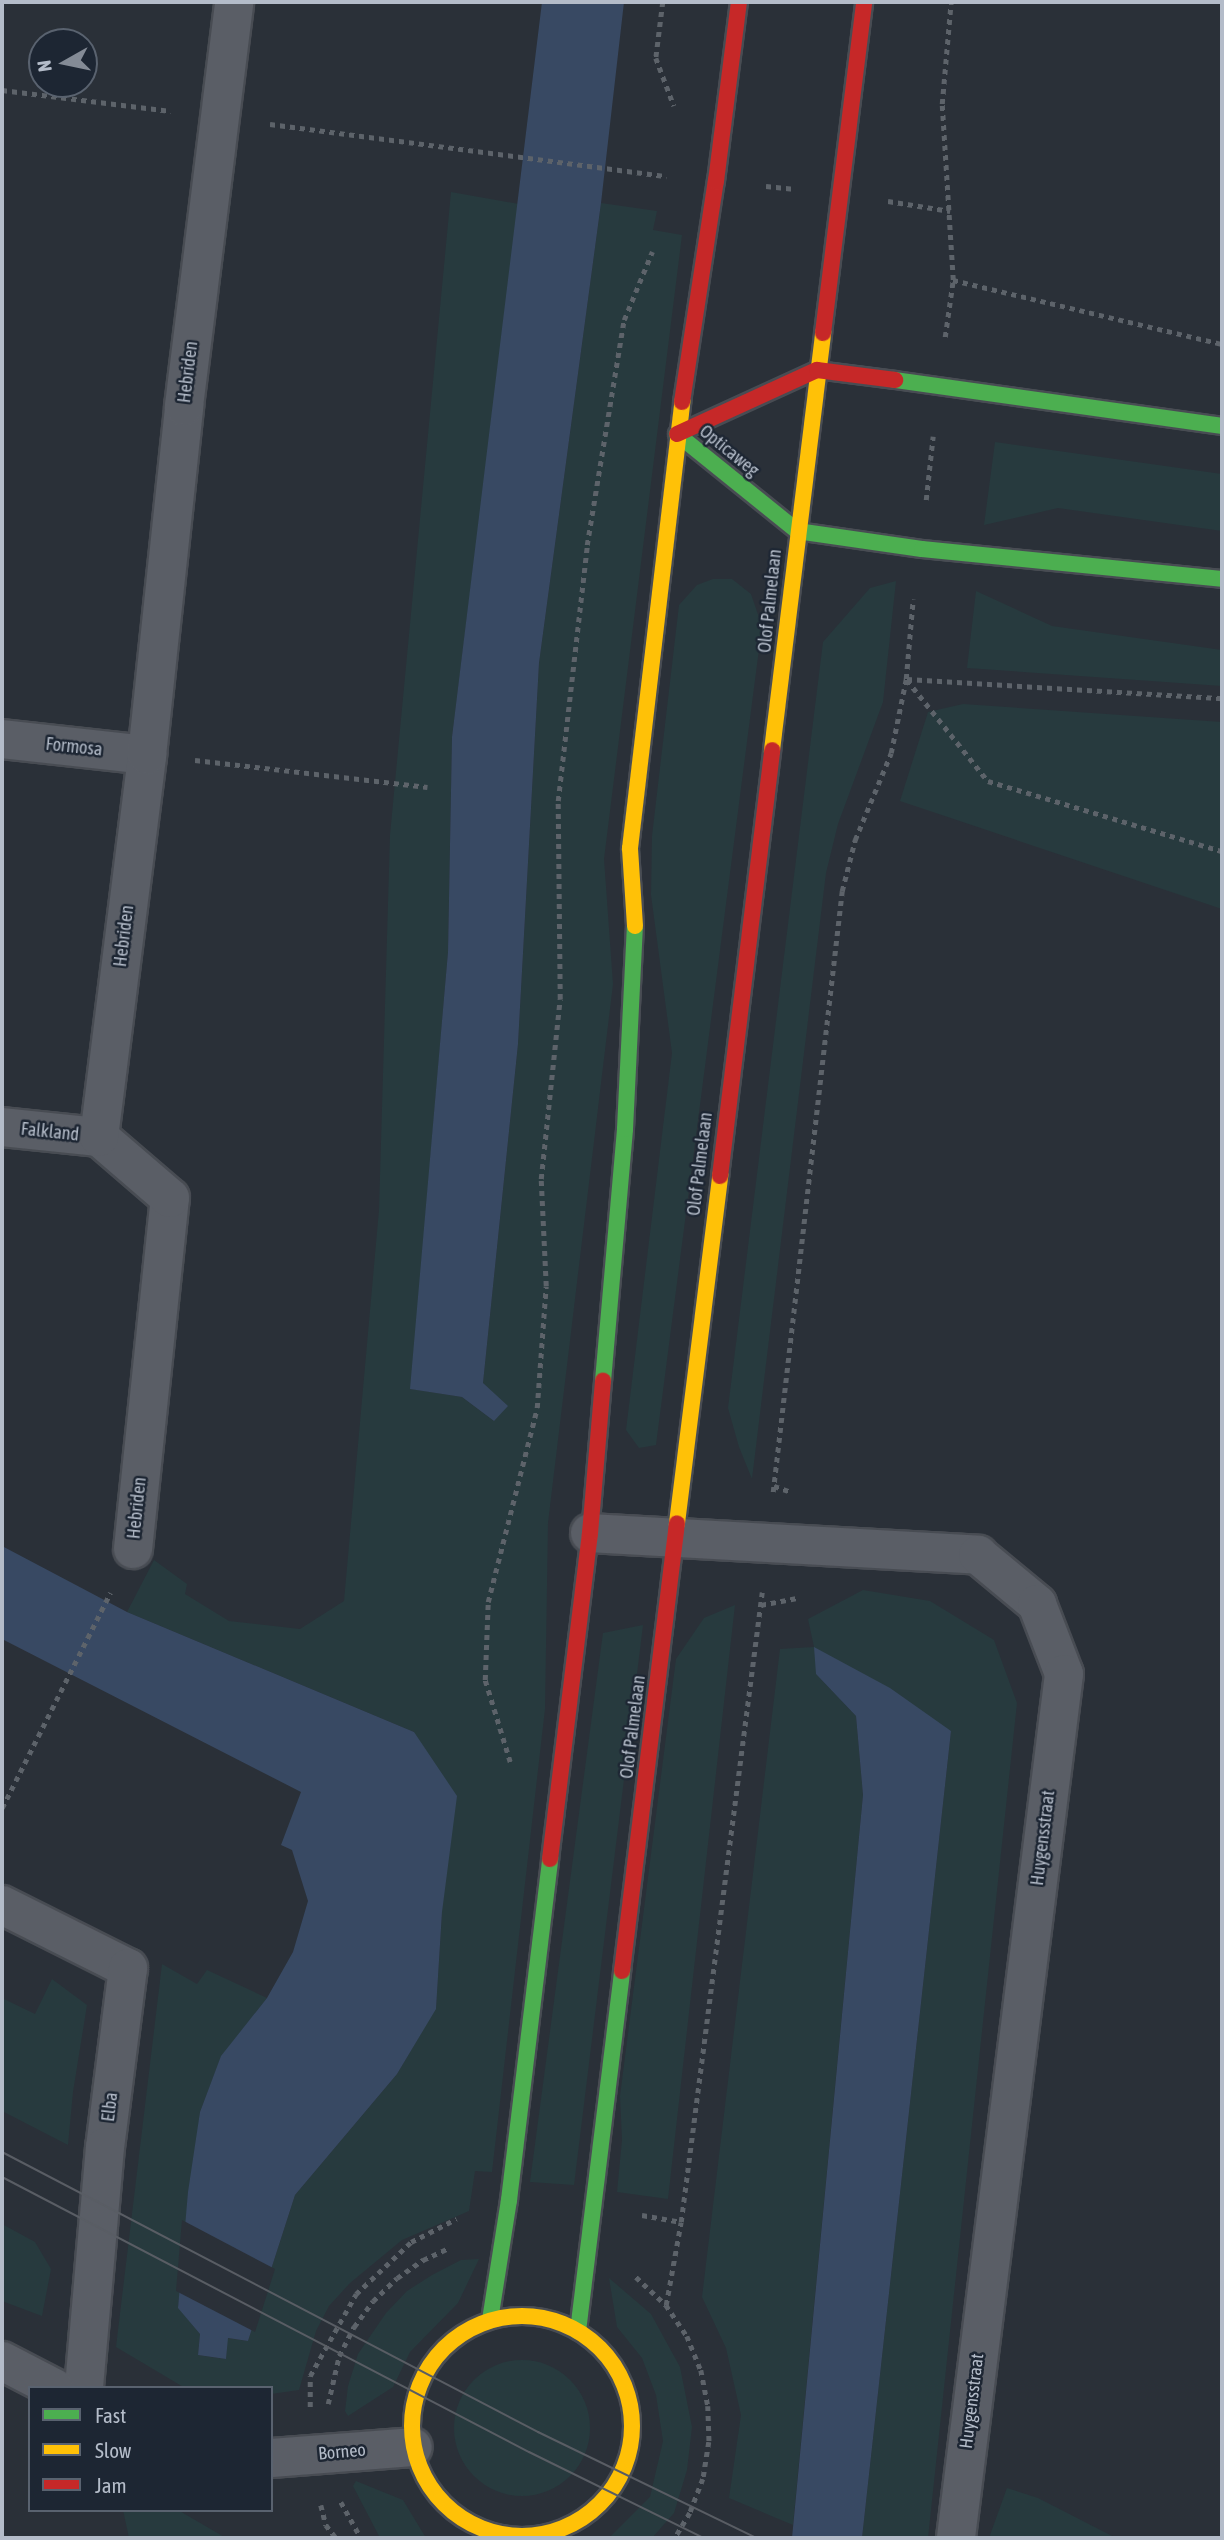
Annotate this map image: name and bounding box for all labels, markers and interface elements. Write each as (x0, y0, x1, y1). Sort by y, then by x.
north arrow (28, 28, 98, 98)
text: N (32, 59, 56, 73)
street label: Hebriden (173, 340, 203, 404)
street label: Opticaweg (695, 421, 763, 481)
street label: Olof Palmelaan (754, 548, 786, 654)
street label: Formosa (45, 733, 103, 761)
street label: Hebriden (109, 904, 139, 968)
street label: Olof Palmelaan (683, 1111, 717, 1217)
street label: Falkland (20, 1118, 80, 1146)
street label: Hebriden (123, 1476, 151, 1540)
street label: Olof Palmelaan (616, 1674, 650, 1780)
street label: Huygensstraat (1026, 1789, 1060, 1887)
street label: Elba (97, 2091, 123, 2123)
street label: Huygensstraat (955, 2352, 989, 2450)
legend (28, 2386, 273, 2512)
text: Fast (95, 2403, 126, 2427)
text: Slow (95, 2438, 131, 2462)
street label: Borneo (317, 2439, 367, 2465)
text: Jam (95, 2473, 127, 2497)

